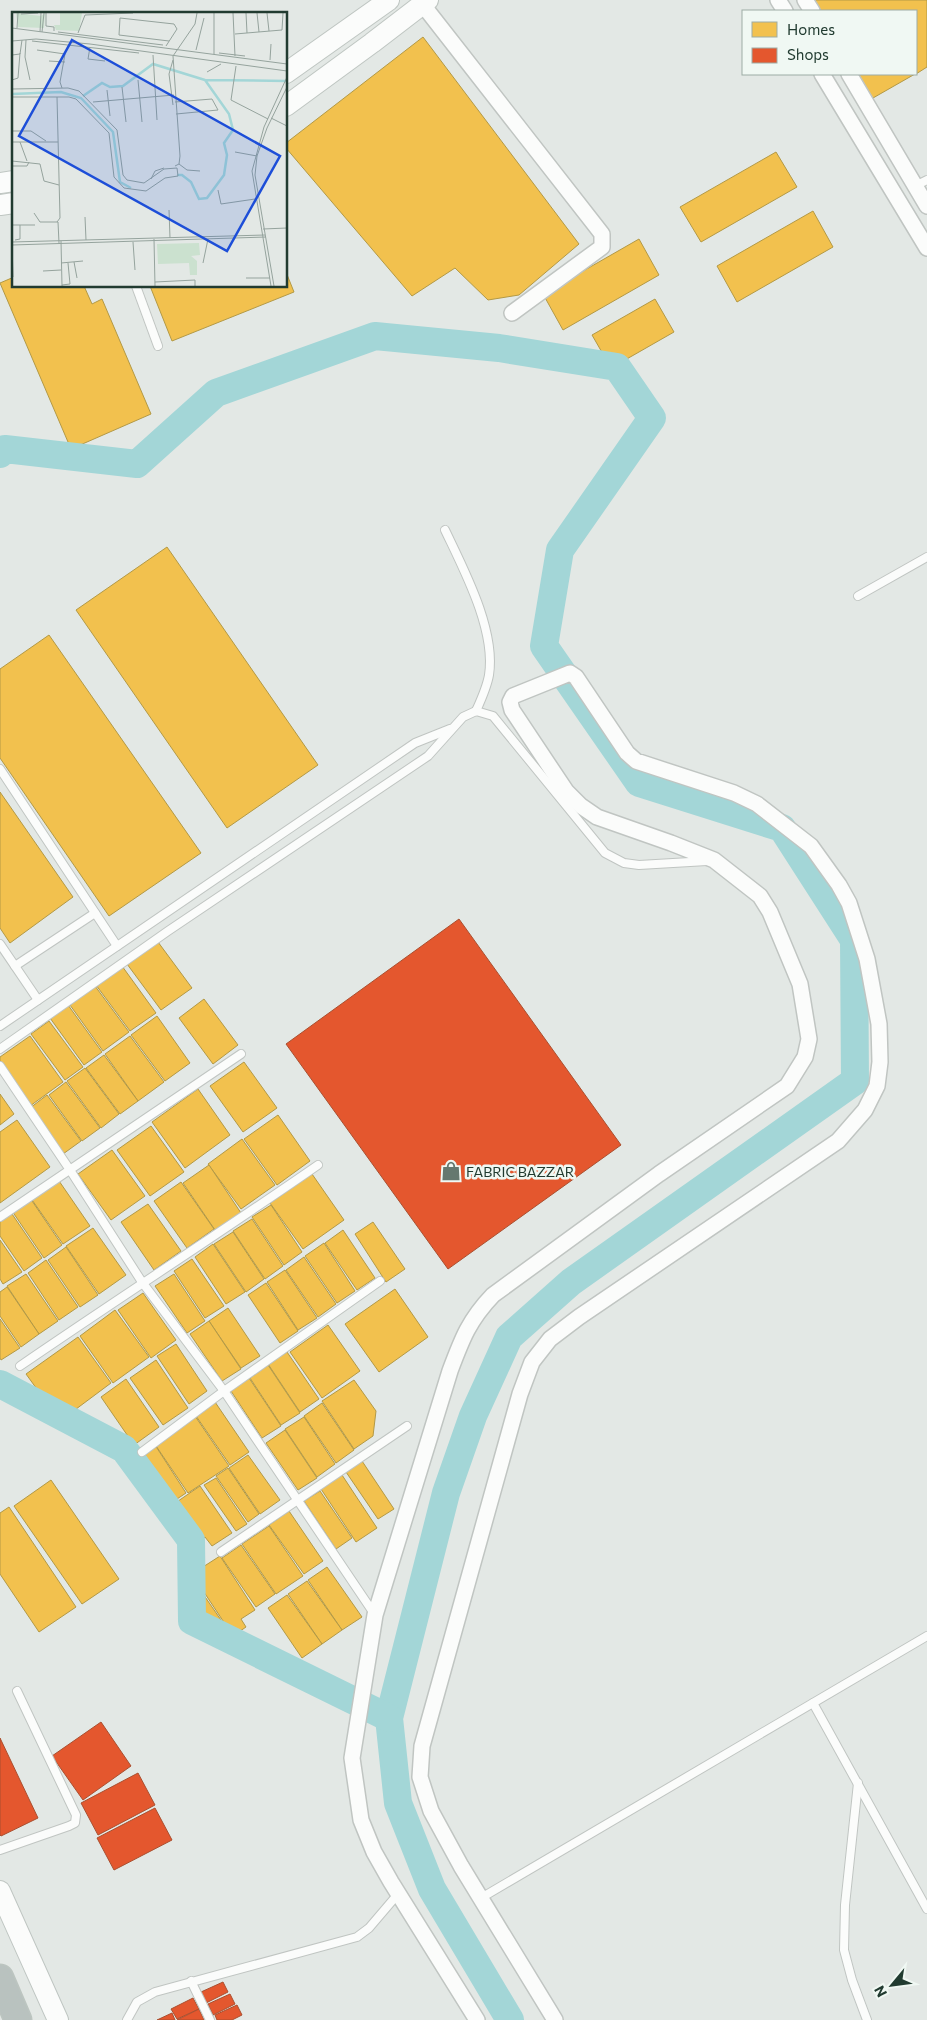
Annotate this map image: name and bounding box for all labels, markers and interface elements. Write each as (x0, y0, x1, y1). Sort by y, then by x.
legend (742, 10, 917, 75)
inset map (12, 12, 288, 288)
text: Homes (787, 20, 835, 38)
text: Shops (787, 45, 829, 63)
shop icon: FABRIC BAZZAR (440, 1160, 462, 1182)
place label: FABRIC BAZZAR (466, 1163, 574, 1180)
north arrow (867, 1960, 917, 2010)
text: N (870, 1983, 890, 2000)

